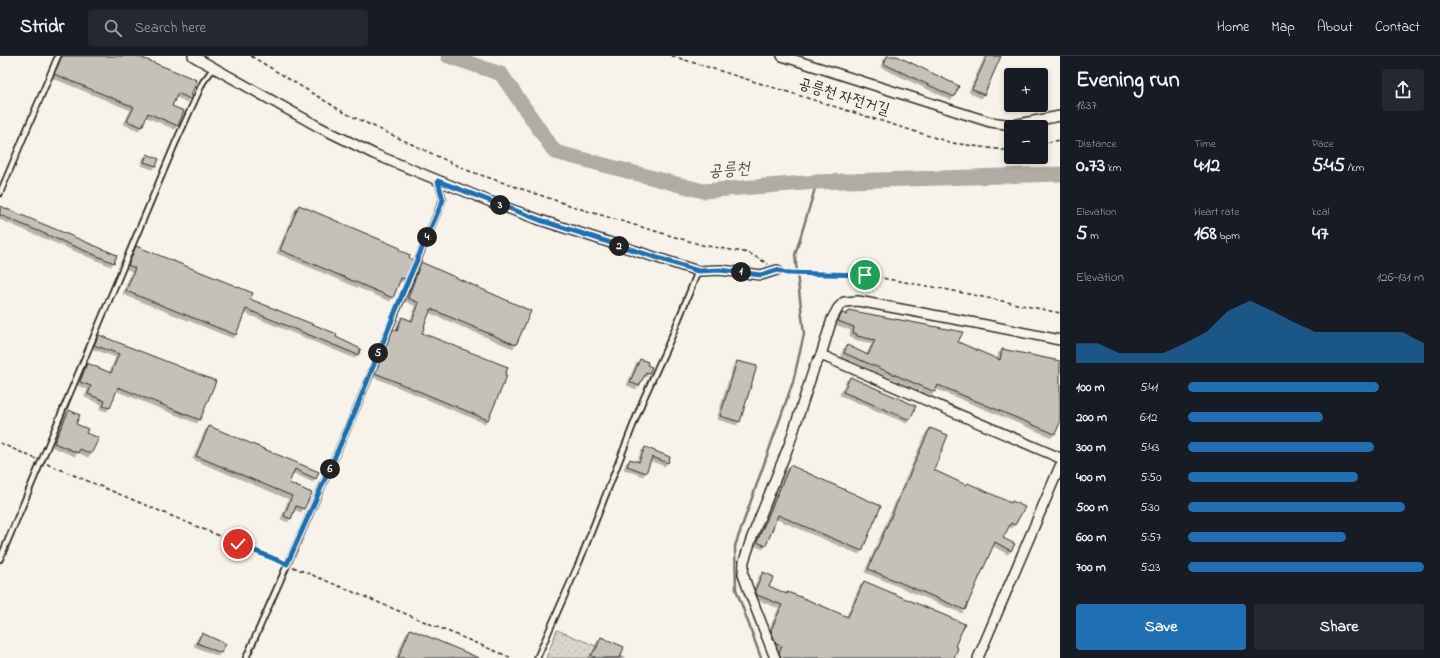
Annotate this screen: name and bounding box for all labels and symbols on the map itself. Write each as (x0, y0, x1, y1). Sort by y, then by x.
street label: 공릉천 자전거길 (795, 72, 893, 122)
water label: 공릉천 (708, 156, 753, 184)
pin: 3 (490, 195, 510, 215)
pin: 4 (417, 227, 437, 247)
pin: 2 (609, 236, 629, 256)
pin (848, 258, 882, 292)
pin: 1 (731, 262, 751, 282)
pin: 5 (368, 343, 388, 363)
pin: 6 (320, 459, 340, 479)
pin (221, 527, 255, 561)

